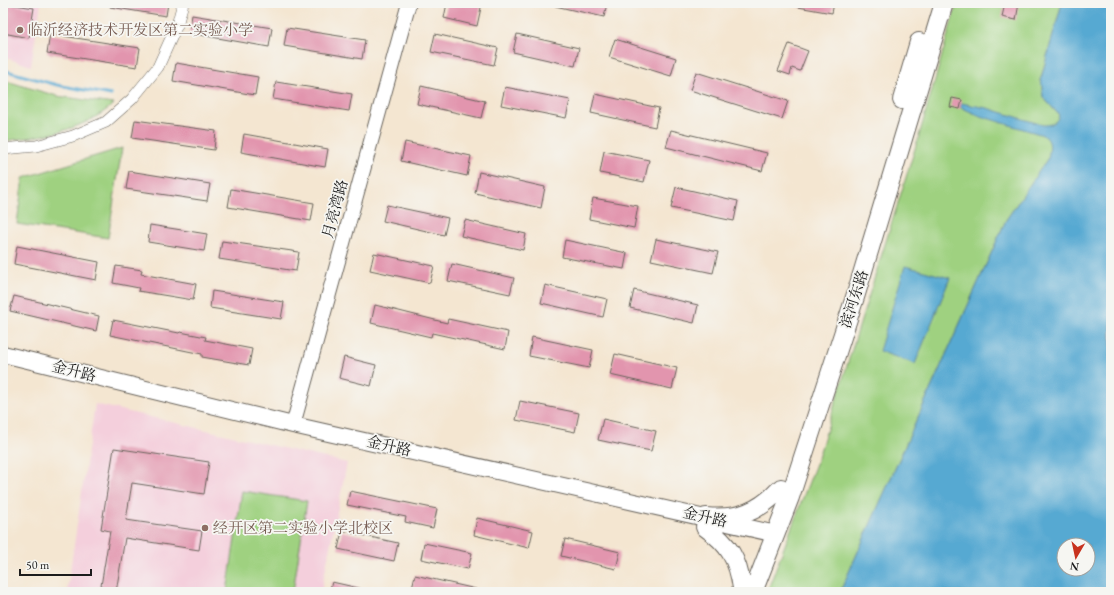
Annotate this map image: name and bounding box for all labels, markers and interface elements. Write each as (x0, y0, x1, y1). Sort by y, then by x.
place label: 临沂经济技术开发区第二实验小学 (28, 20, 253, 39)
marker: 临沂经济技术开发区第二实验小学 (15, 25, 25, 35)
street label: 月亮湾路 (318, 177, 351, 240)
street label: 滨河东路 (835, 267, 872, 330)
street label: 金升路 (50, 356, 98, 385)
street label: 金升路 (365, 431, 413, 460)
street label: 金升路 (681, 502, 729, 531)
place label: 经开区第二实验小学北校区 (213, 518, 393, 537)
marker: 经开区第二实验小学北校区 (200, 523, 210, 533)
north arrow (1056, 537, 1096, 577)
scale bar (20, 551, 91, 577)
text: 50 m (26, 557, 50, 573)
text: N (1069, 559, 1080, 574)

